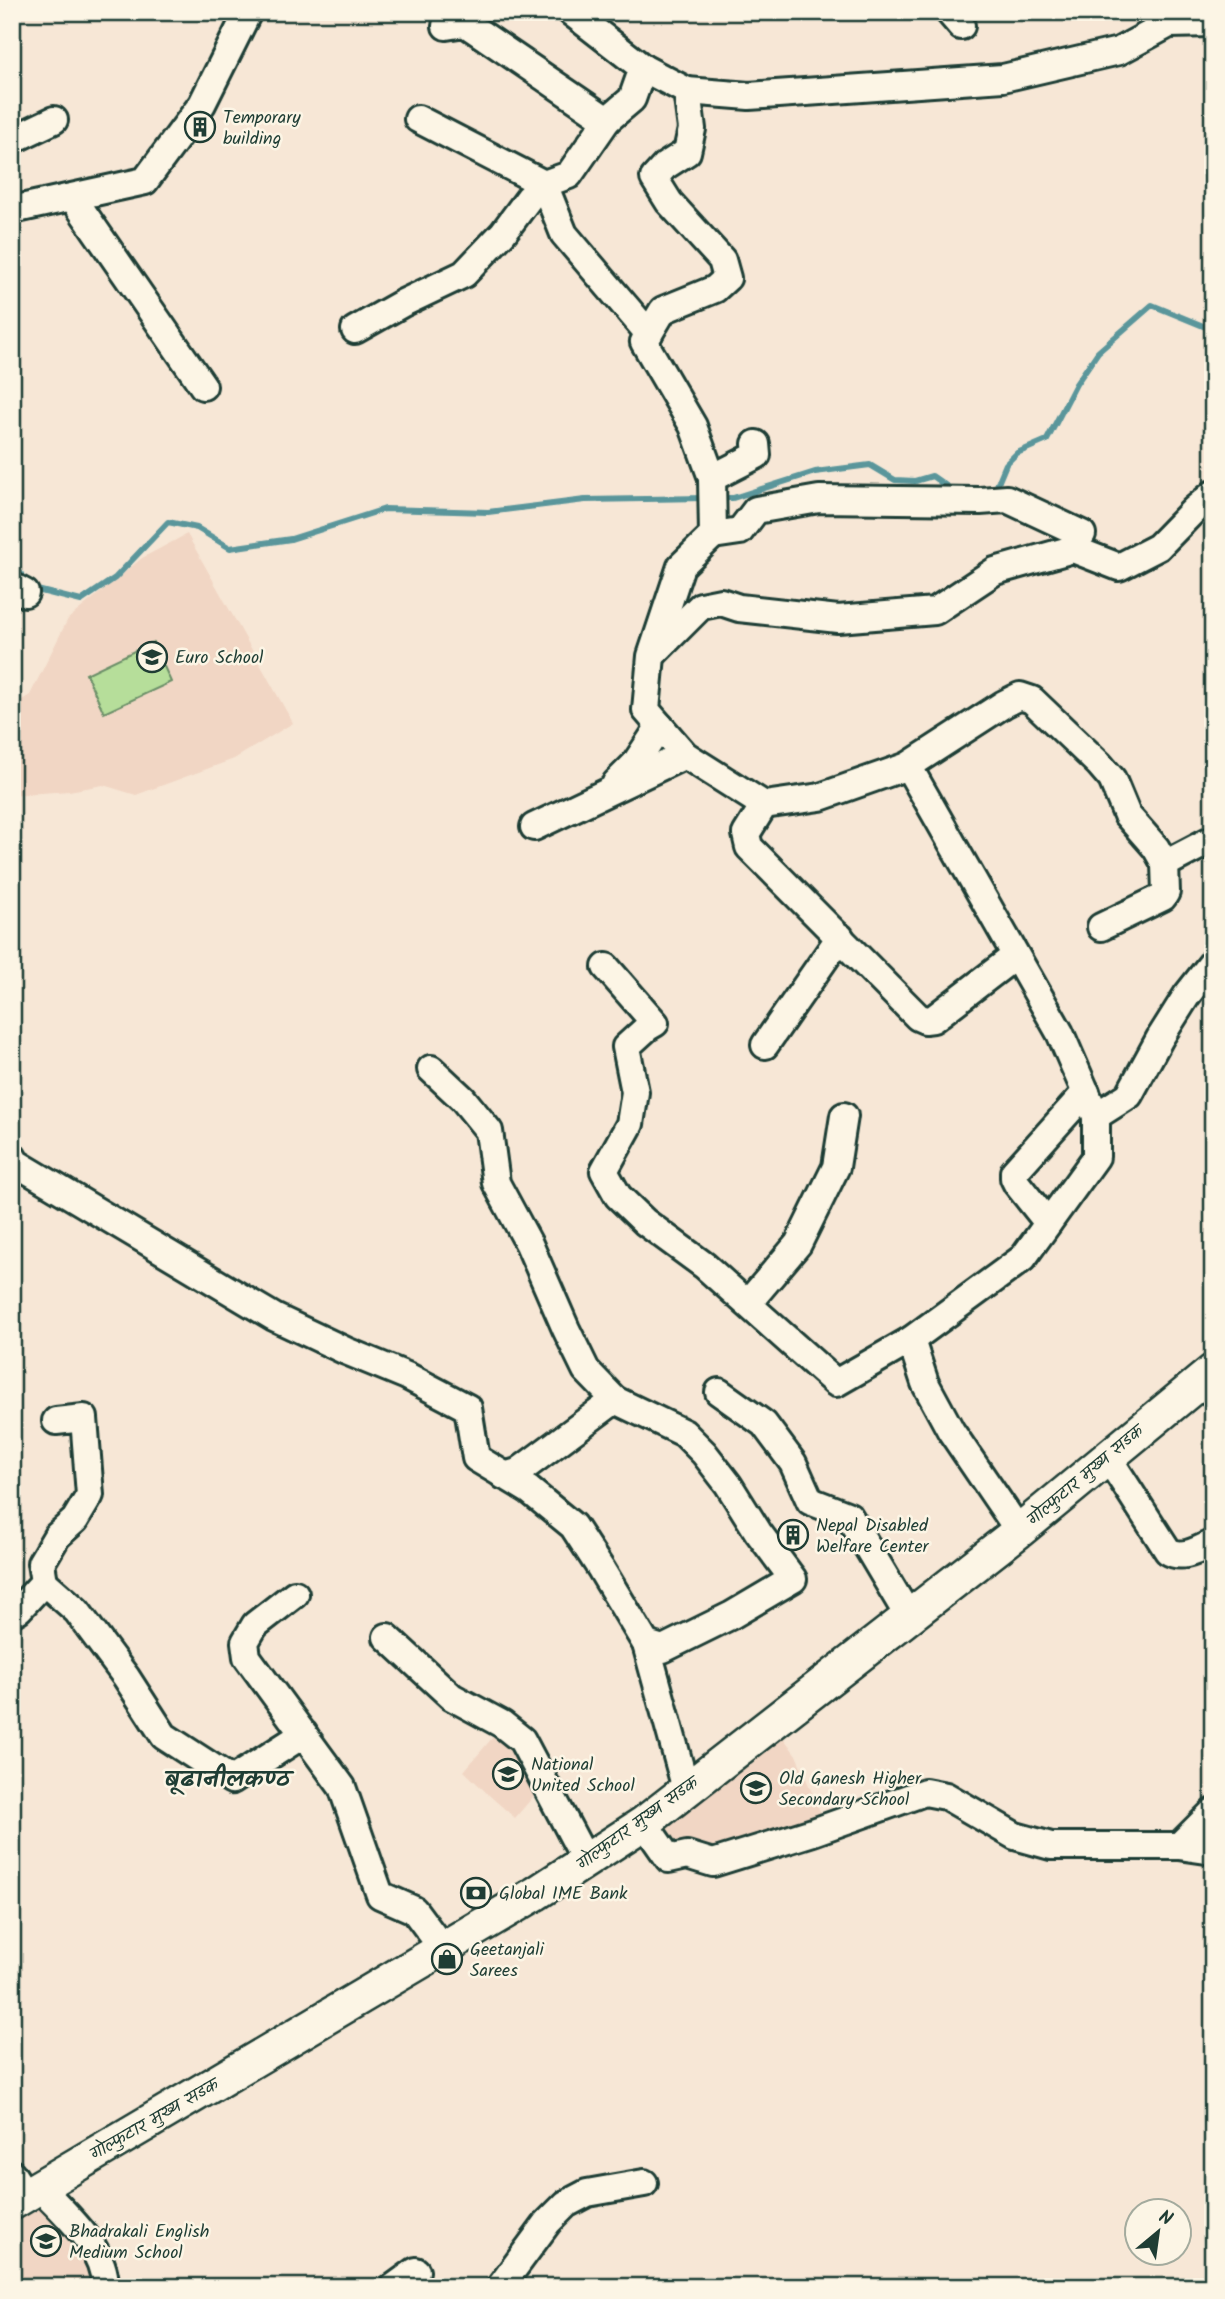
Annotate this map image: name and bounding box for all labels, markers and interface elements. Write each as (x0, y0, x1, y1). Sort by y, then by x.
place label: Temporary building (223, 104, 301, 154)
building icon: Temporary building (183, 110, 217, 144)
school or university icon: Euro School (135, 640, 169, 674)
place label: Euro School (175, 644, 264, 673)
street label: गोल्फुटार मुख्य सडक (1021, 1417, 1153, 1534)
place label: Nepal Disabled Welfare Center (816, 1512, 930, 1562)
building icon: Nepal Disabled Welfare Center (776, 1518, 810, 1552)
place label: National United School (531, 1751, 635, 1801)
school or university icon: National United School (491, 1757, 525, 1791)
district label: बूढानीलकण्ठ (164, 1761, 295, 1800)
place label: Old Ganesh Higher Secondary School (779, 1765, 922, 1815)
street label: गोल्फुटार मुख्य सडक (570, 1768, 707, 1879)
school or university icon: Old Ganesh Higher Secondary School (739, 1771, 773, 1805)
bank icon: Global IME Bank (459, 1876, 493, 1910)
place label: Global IME Bank (499, 1880, 628, 1909)
place label: Geetanjali Sarees (470, 1936, 545, 1986)
shop icon: Geetanjali Sarees (430, 1942, 464, 1976)
street label: गोल्फुटार मुख्य सडक (84, 2070, 227, 2169)
north arrow (1124, 2198, 1194, 2268)
text: N (1153, 2203, 1178, 2235)
place label: Bhadrakali English Medium School (69, 2218, 209, 2268)
school or university icon: Bhadrakali English Medium School (29, 2224, 63, 2258)

